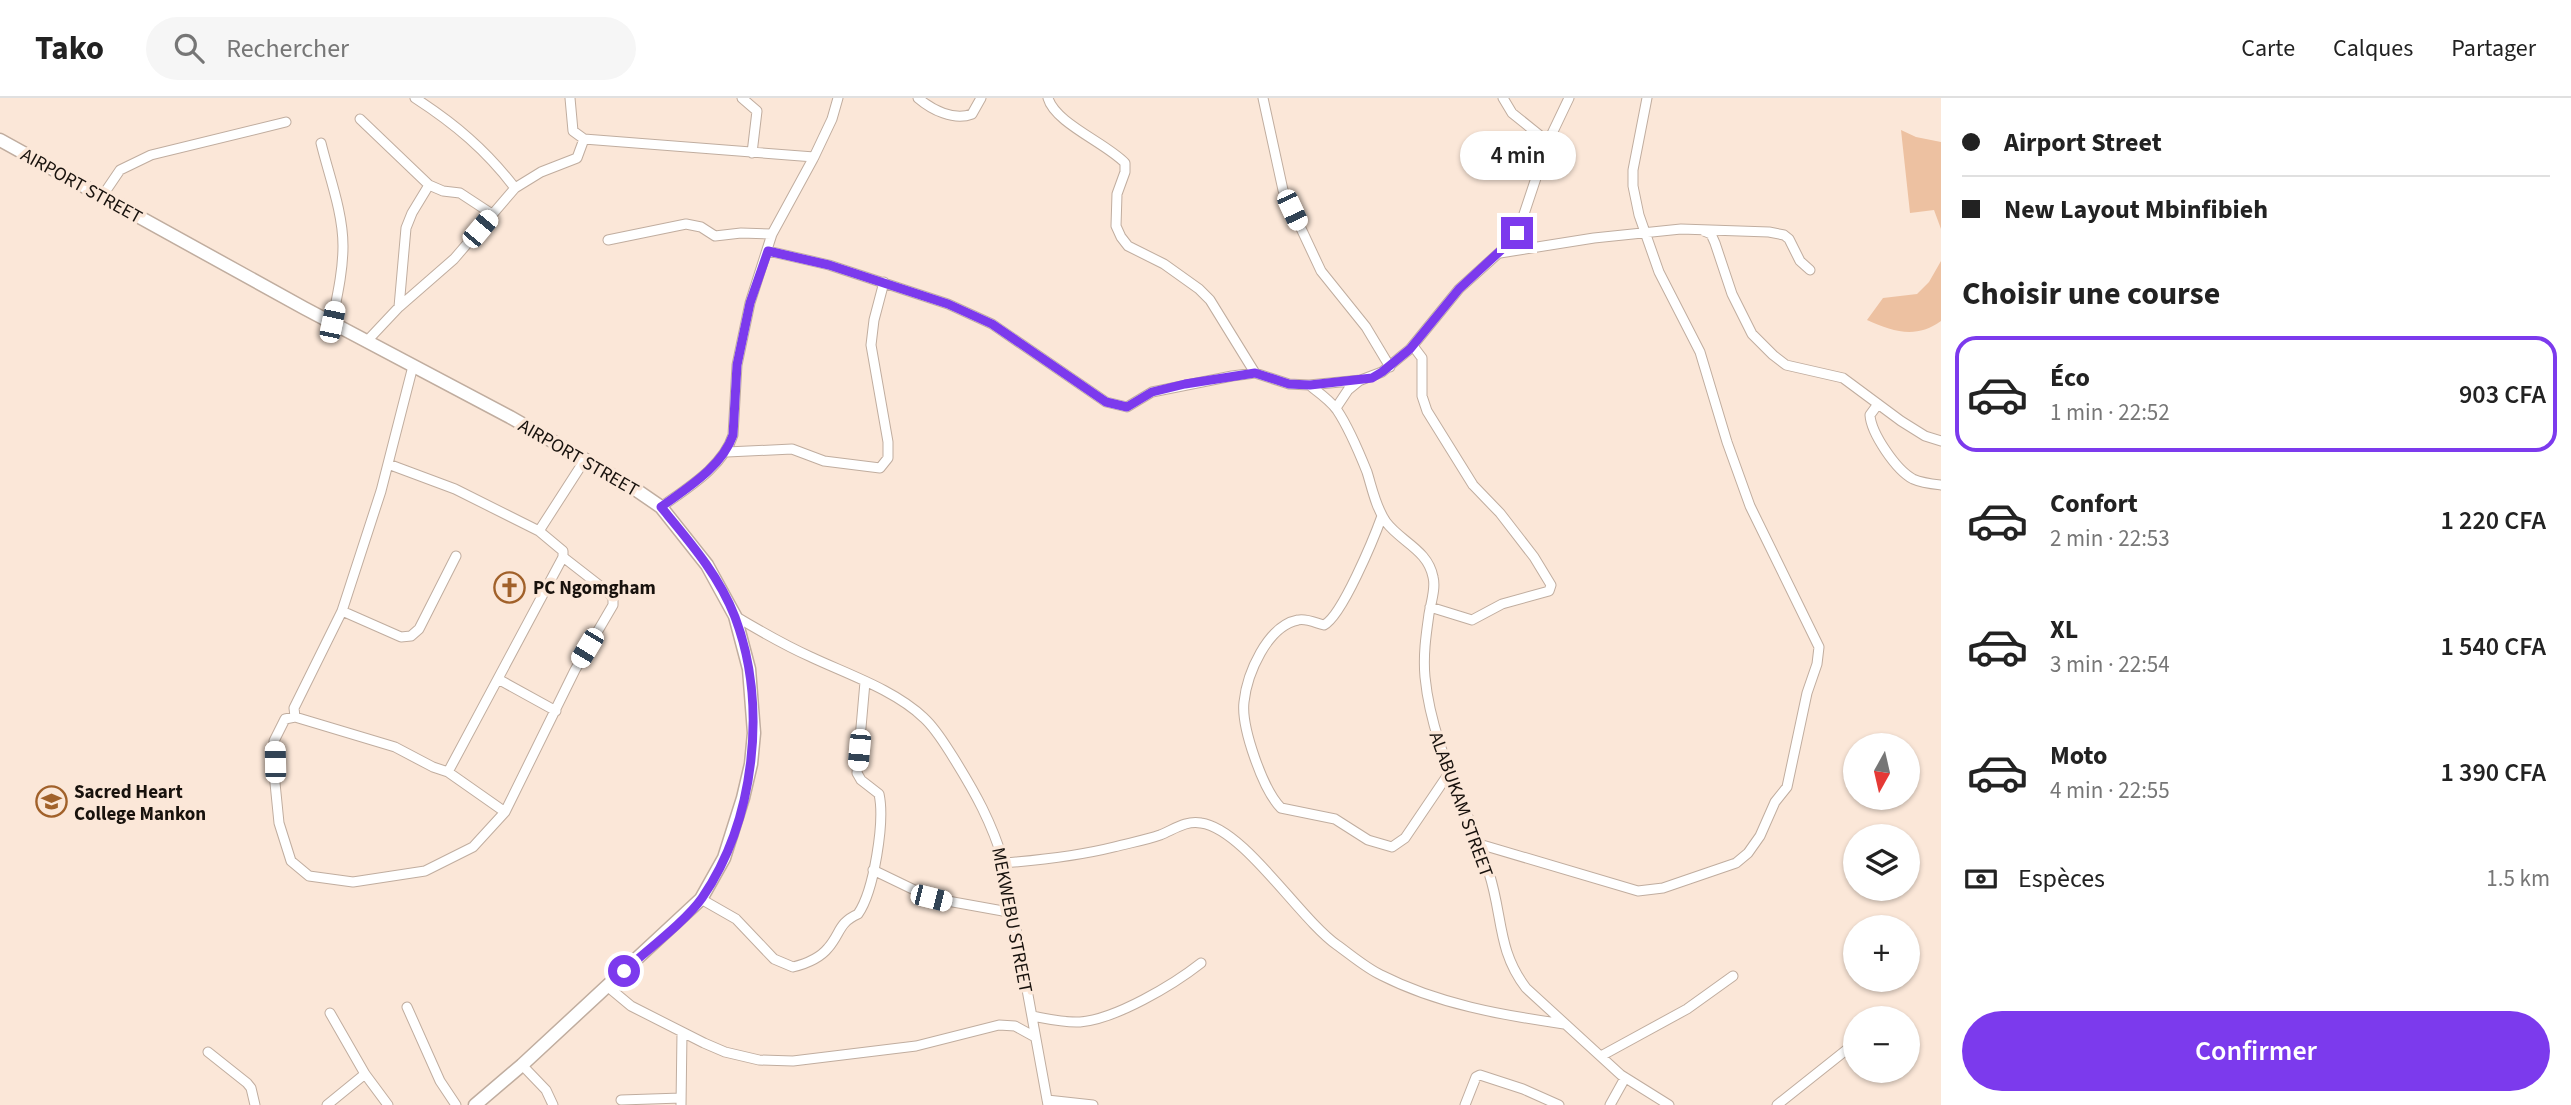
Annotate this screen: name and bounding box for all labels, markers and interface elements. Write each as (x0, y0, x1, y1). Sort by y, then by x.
search box (146, 17, 636, 80)
text: Tako (35, 25, 104, 72)
icon: search (170, 29, 208, 67)
text: Rechercher (226, 30, 349, 67)
text: Carte (2241, 31, 2295, 66)
text: Calques (2333, 31, 2413, 66)
text: Partager (2451, 31, 2536, 66)
text: Airport Street (2004, 124, 2162, 161)
callout: 4 min (1459, 131, 1575, 180)
text: 4 min (1491, 139, 1545, 172)
street label: AIRPORT STREET (16, 142, 147, 231)
car (1274, 187, 1311, 233)
text: New Layout Mbinfibieh (2004, 191, 2268, 228)
car (459, 206, 502, 252)
route end (1501, 217, 1533, 249)
text: Choisir une course (1962, 271, 2220, 317)
car (318, 299, 347, 345)
text: Éco (2050, 359, 2090, 396)
icon: car (1966, 363, 2029, 426)
text: 903 CFA (2459, 376, 2546, 413)
text: 1 min · 22:52 (2050, 396, 2170, 429)
street label: AIRPORT STREET (513, 413, 643, 504)
text: Confort (2050, 485, 2138, 522)
icon: car (1966, 489, 2029, 552)
text: 1 220 CFA (2441, 502, 2546, 539)
text: 2 min · 22:53 (2050, 522, 2170, 555)
church icon: PC Ngomgham (493, 570, 527, 604)
place label: PC Ngomgham (533, 575, 656, 602)
text: XL (2050, 611, 2078, 648)
icon: car (1966, 615, 2029, 678)
car (568, 625, 607, 671)
text: 1 540 CFA (2441, 628, 2546, 665)
text: 3 min · 22:54 (2050, 648, 2170, 681)
car (847, 728, 872, 772)
street label: ALABUKAM STREET (1422, 728, 1499, 881)
north arrow (1843, 733, 1920, 810)
map controls (1843, 733, 1920, 1083)
text: Moto (2050, 737, 2107, 774)
car (265, 741, 286, 783)
icon: car (1966, 741, 2029, 804)
text: 1 390 CFA (2441, 754, 2546, 791)
text: 4 min · 22:55 (2050, 774, 2170, 807)
place label: Sacred Heart College Mankon (74, 779, 206, 828)
school or university icon: Sacred Heart College Mankon (34, 785, 68, 819)
button: layers (1843, 824, 1920, 901)
street label: MEKWEBU STREET (984, 845, 1039, 995)
icon: cash (1962, 860, 2000, 898)
text: Espèces (2018, 860, 2105, 897)
text: 1.5 km (2486, 862, 2550, 895)
car (909, 883, 954, 913)
button: + (1843, 915, 1920, 992)
route start (608, 955, 640, 987)
button: − (1843, 1006, 1920, 1083)
button: Confirmer (1962, 1011, 2550, 1091)

